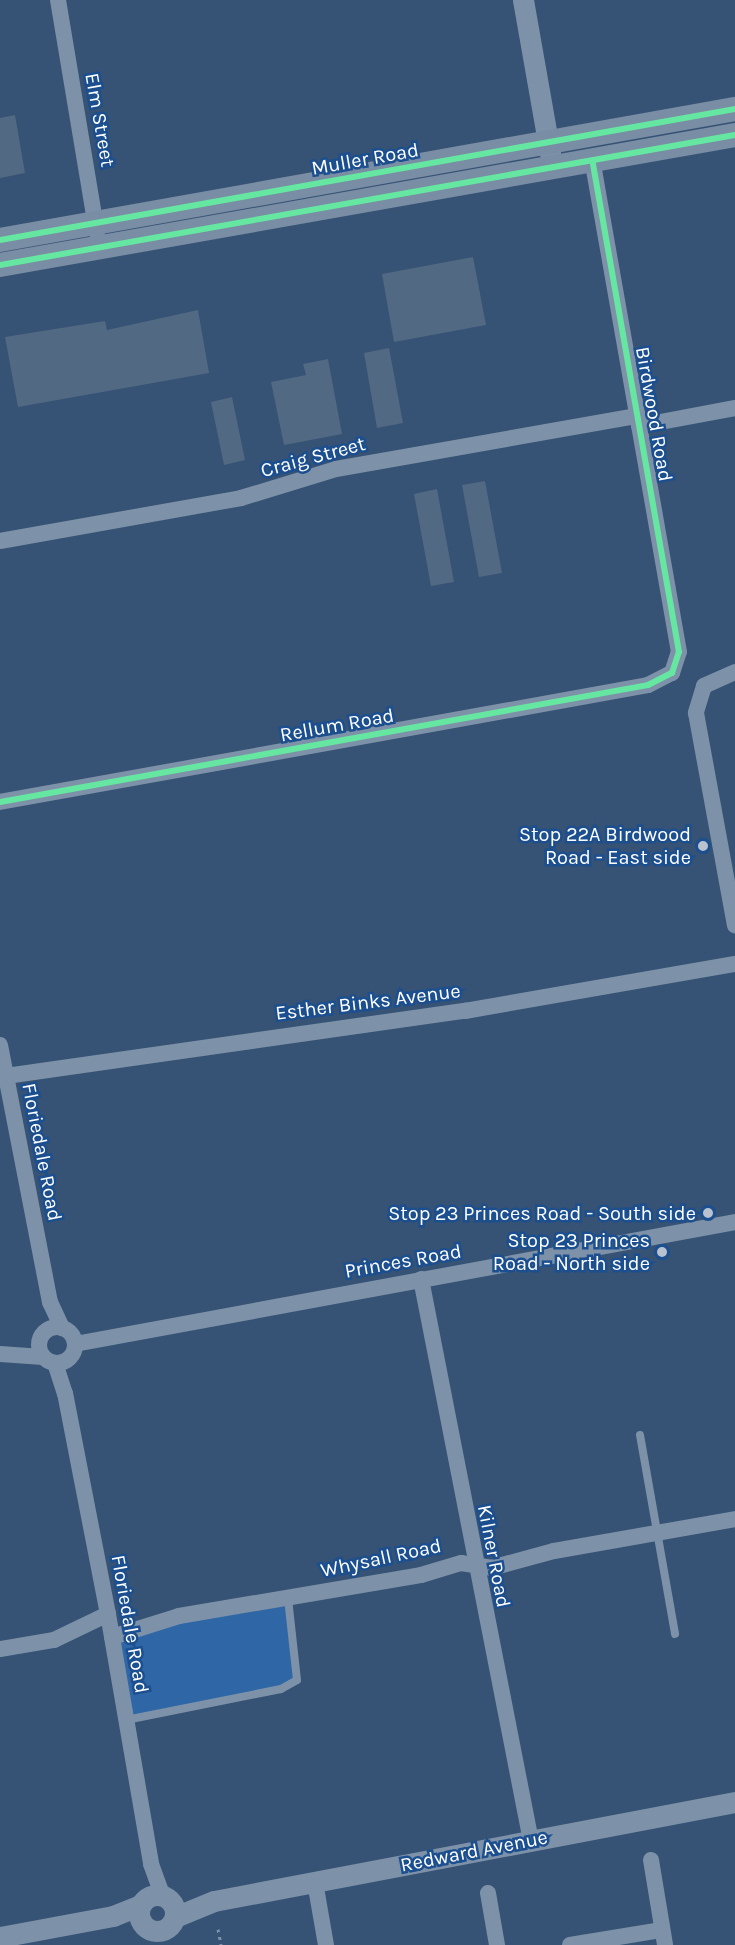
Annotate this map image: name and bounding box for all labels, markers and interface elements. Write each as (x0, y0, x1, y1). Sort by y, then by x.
street label: Elm Street (80, 71, 120, 169)
street label: Muller Road (309, 138, 421, 180)
street label: Birdwood Road (630, 345, 678, 483)
street label: Craig Street (258, 432, 368, 482)
street label: Rellum Road (278, 703, 396, 747)
place label: Stop 22A Birdwood Road - East side (519, 822, 691, 869)
marker: Stop 22A Birdwood Road - East side (696, 839, 710, 853)
street label: Esther Binks Avenue (274, 979, 462, 1025)
street label: Floriedale Road (17, 1081, 67, 1223)
place label: Stop 23 Princes Road - South side (388, 1201, 696, 1225)
marker: Stop 23 Princes Road - South side (701, 1206, 715, 1220)
place label: Stop 23 Princes Road - North side (493, 1228, 650, 1275)
street label: Princes Road (343, 1239, 463, 1283)
marker: Stop 23 Princes Road - North side (655, 1245, 669, 1259)
street label: Kilner Road (472, 1503, 516, 1609)
street label: Whysall Road (318, 1533, 444, 1583)
street label: Floriedale Road (106, 1553, 154, 1695)
street label: Redward Avenue (398, 1825, 550, 1877)

